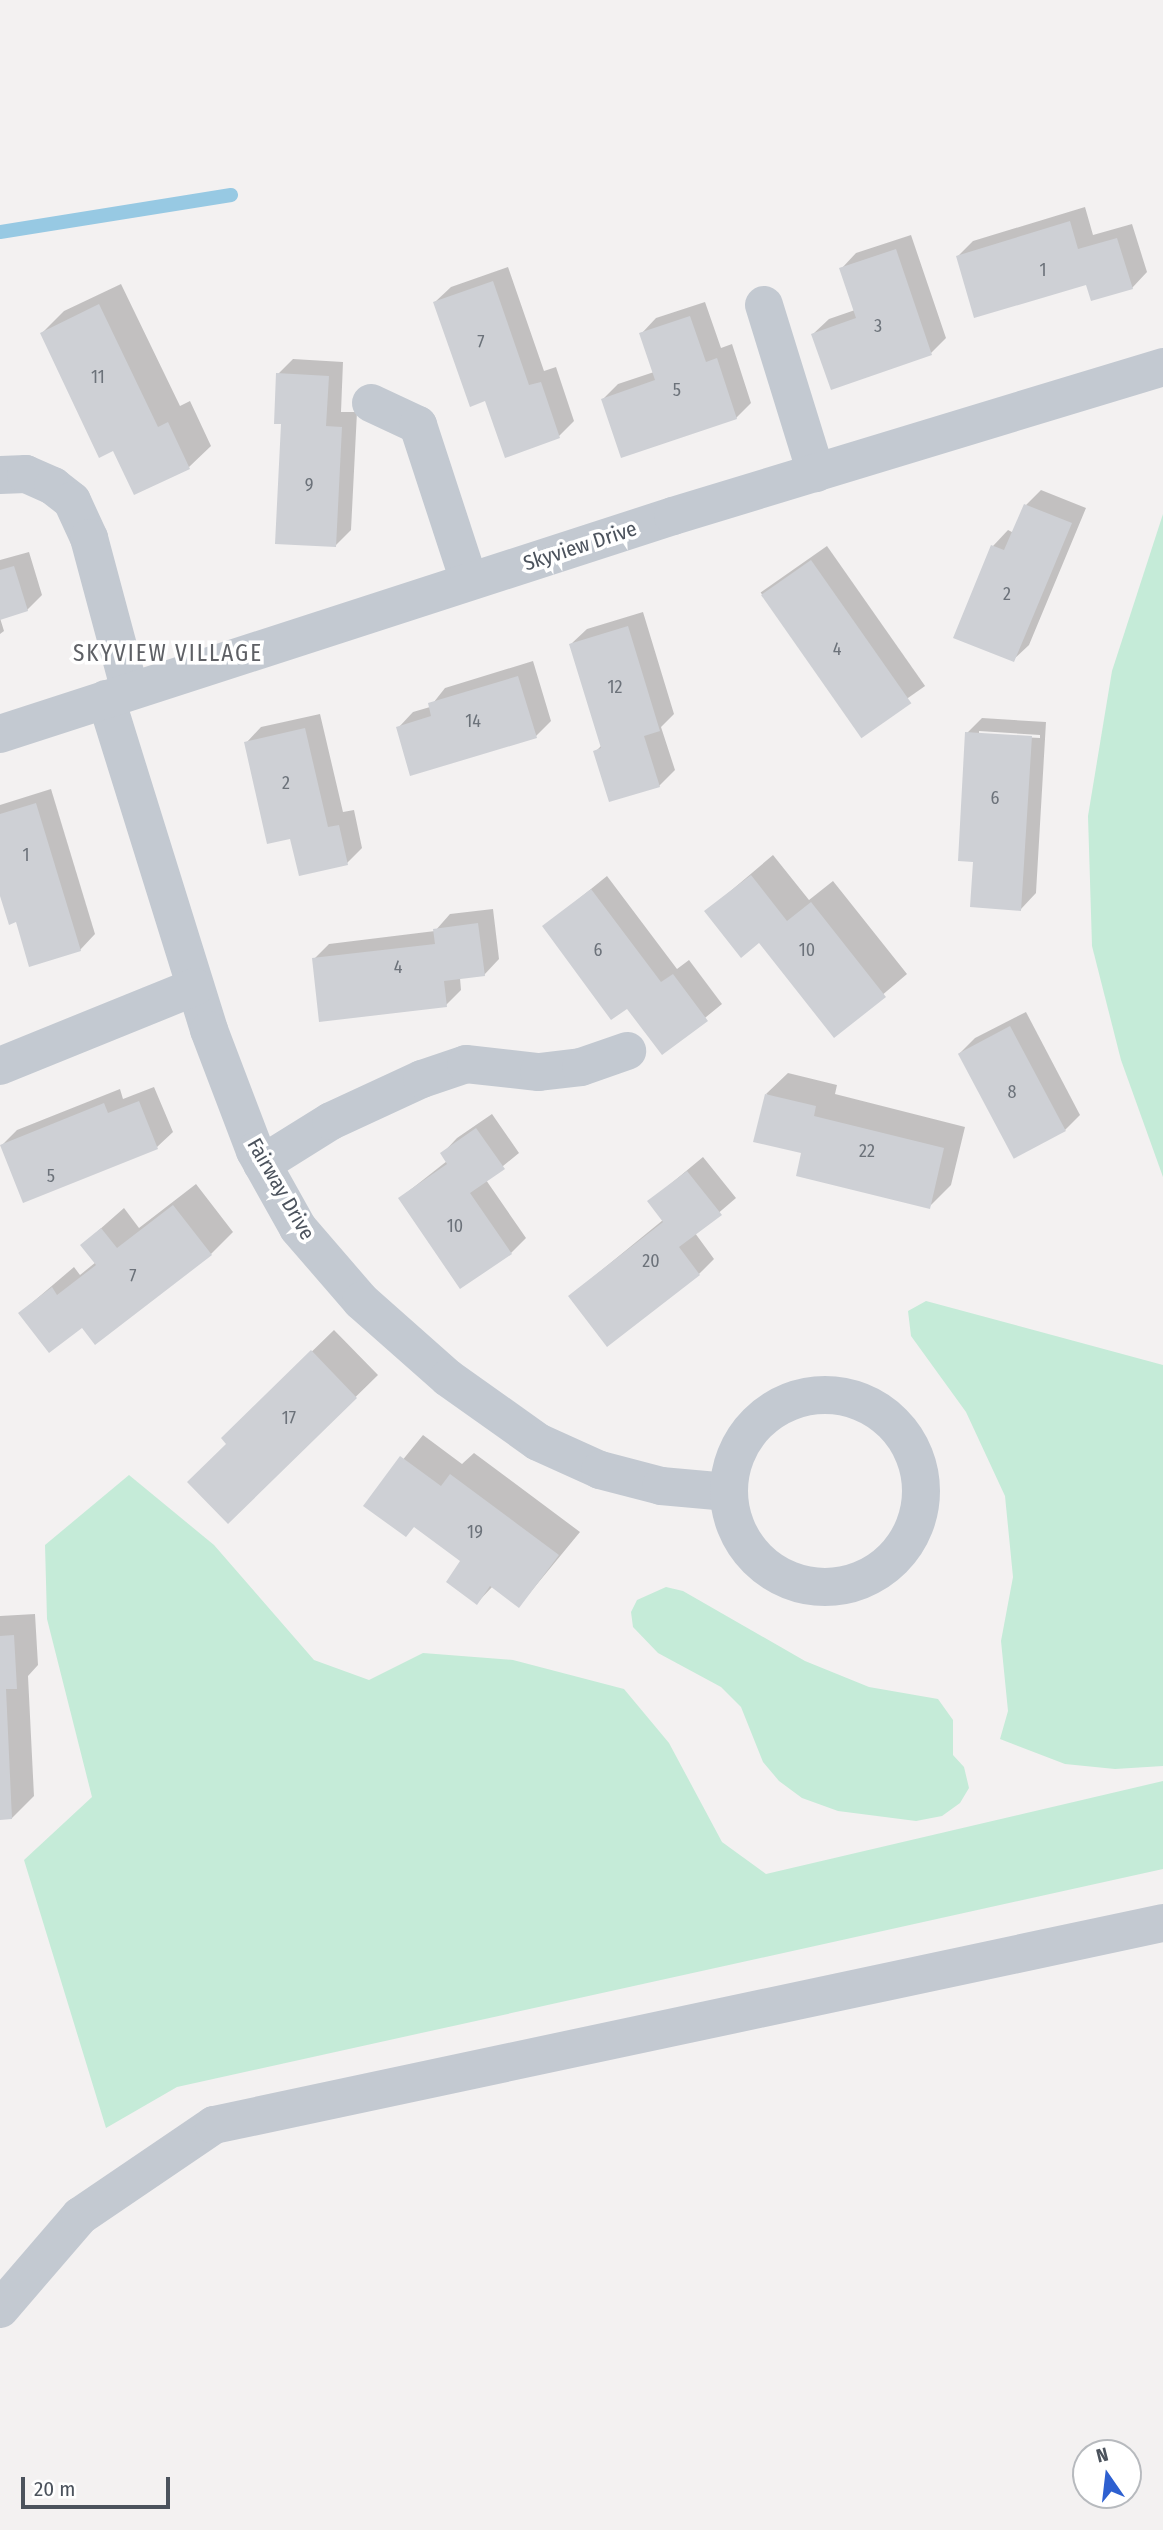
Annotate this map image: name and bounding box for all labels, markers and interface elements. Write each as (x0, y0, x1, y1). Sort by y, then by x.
house number: 1 (1039, 259, 1047, 281)
house number: 3 (874, 315, 882, 337)
house number: 7 (477, 331, 485, 353)
house number: 11 (91, 366, 105, 388)
house number: 5 (673, 379, 681, 401)
house number: 9 (305, 474, 313, 496)
street label: Skyview Drive (520, 516, 640, 576)
house number: 2 (1003, 583, 1011, 605)
house number: 4 (833, 638, 841, 660)
district label: SKYVIEW VILLAGE (75, 639, 261, 667)
house number: 12 (608, 676, 622, 698)
house number: 14 (465, 710, 481, 732)
house number: 2 (282, 772, 290, 794)
house number: 6 (991, 787, 999, 809)
house number: 1 (22, 844, 30, 866)
house number: 6 (594, 939, 602, 961)
house number: 10 (799, 939, 815, 961)
house number: 4 (394, 956, 402, 978)
house number: 8 (1008, 1081, 1016, 1103)
street label: Fairway Drive (242, 1134, 320, 1244)
house number: 22 (859, 1140, 875, 1162)
house number: 5 (47, 1165, 55, 1187)
house number: 10 (447, 1215, 463, 1237)
house number: 20 (642, 1250, 660, 1272)
house number: 7 (129, 1265, 137, 1287)
house number: 17 (282, 1407, 296, 1429)
house number: 19 (467, 1521, 483, 1543)
north arrow (1072, 2439, 1142, 2509)
text: N (1094, 2443, 1111, 2468)
scale bar (24, 2464, 173, 2508)
text: 20 m (34, 2476, 75, 2502)

